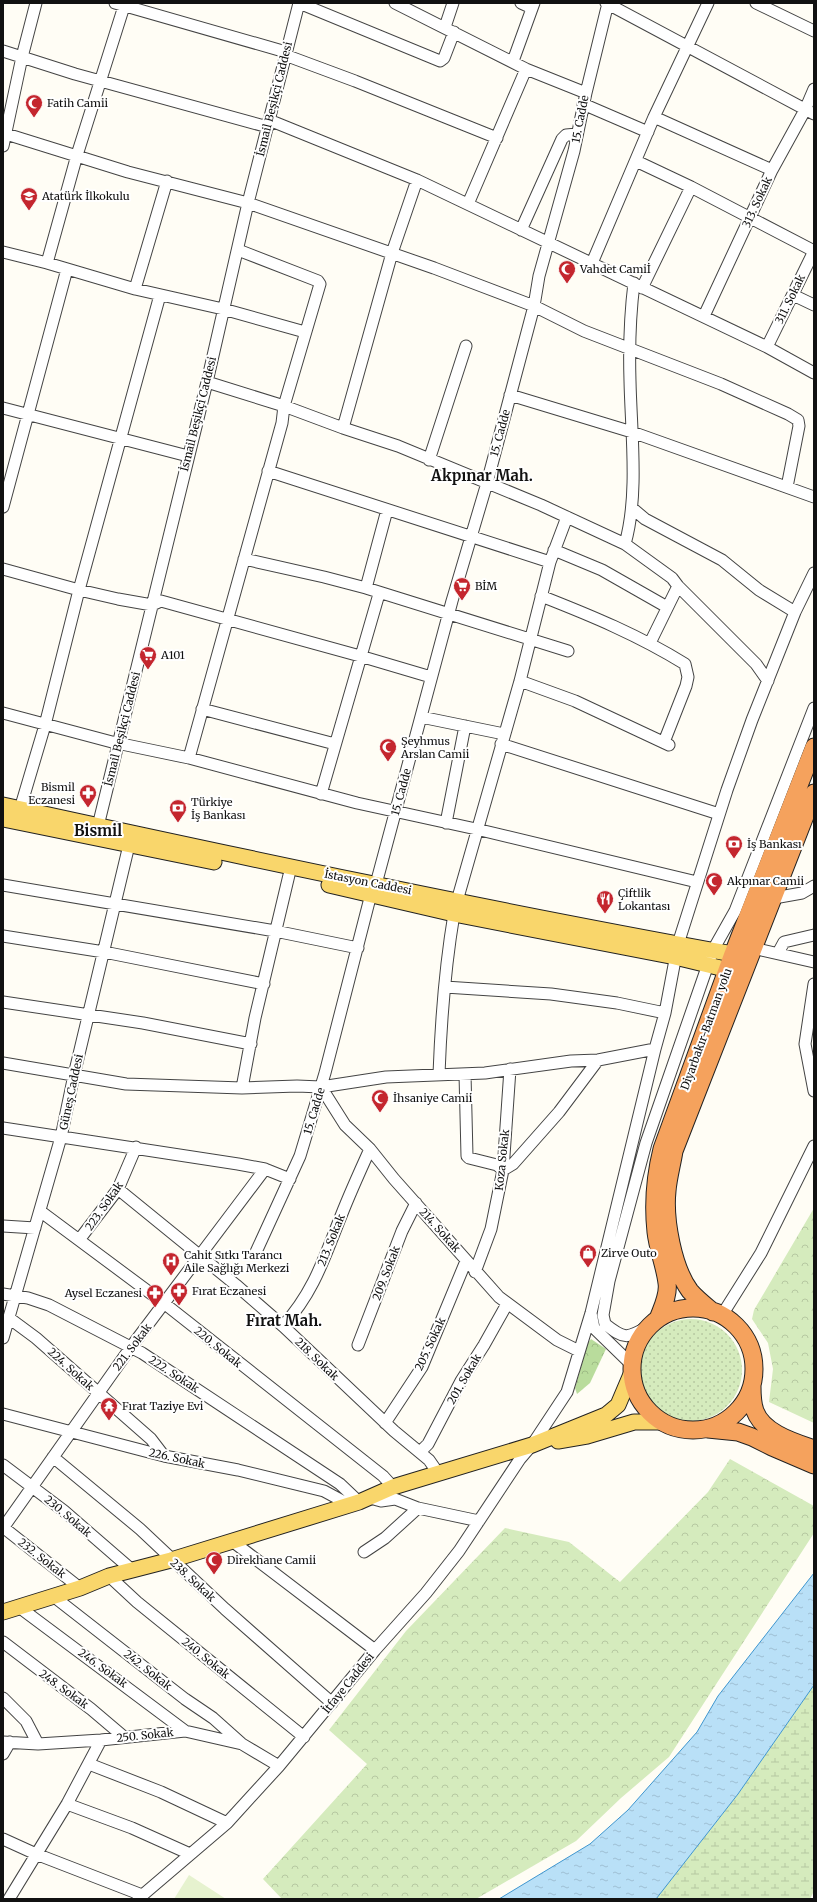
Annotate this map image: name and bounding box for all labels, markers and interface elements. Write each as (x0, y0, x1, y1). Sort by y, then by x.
street label: İsmail Beşikçi Caddesi (253, 40, 295, 158)
mosque icon: Fatih Camii (24, 93, 44, 118)
street label: 15. Cadde (569, 94, 592, 144)
place label: Fatih Camii (47, 96, 108, 110)
street label: 313. Sokak (739, 174, 775, 230)
school or university icon: Atatürk İlkokulu (19, 186, 39, 211)
place label: Atatürk İlkokulu (41, 189, 130, 203)
mosque icon: Vahdet Camiİ (557, 259, 577, 284)
place label: Vahdet Camiİ (579, 262, 651, 276)
street label: 311. Sokak (772, 272, 808, 326)
street label: İsmail Beşikçi Caddesi (177, 355, 219, 473)
street label: 15. Cadde (487, 408, 513, 458)
district label: Akpınar Mah. (430, 466, 533, 485)
supermarket icon: BİM (452, 576, 472, 601)
place label: BİM (475, 579, 497, 593)
supermarket icon: A101 (138, 645, 158, 670)
place label: A101 (160, 648, 185, 662)
street label: İsmail Beşikçi Caddesi (101, 670, 143, 788)
place label: Şeyhmus Arslan Camii (400, 734, 470, 761)
mosque icon: Şeyhmus Arslan Camii (378, 737, 398, 762)
street label: 15. Cadde (388, 767, 414, 817)
place label: Bismil Eczanesi (28, 780, 76, 807)
pharmacy icon: Bismil Eczanesi (78, 783, 98, 808)
place label: Türkiye İş Bankası (191, 795, 246, 822)
bank icon: Türkiye İş Bankası (168, 798, 188, 823)
district label: Bismil (74, 821, 122, 840)
bank icon: İş Bankası (724, 834, 744, 859)
place label: İş Bankası (747, 837, 802, 851)
street label: İstasyon Caddesi (323, 867, 413, 897)
mosque icon: Akpınar Camii (704, 871, 724, 896)
place label: Akpınar Camii (726, 874, 804, 888)
place label: Çiftlik Lokantası (618, 886, 671, 913)
restaurant icon: Çiftlik Lokantası (595, 889, 615, 914)
street label: Diyarbakır-Batman yolu (677, 966, 735, 1092)
street label: Güneş Caddesi (56, 1052, 86, 1131)
street label: 15. Cadde (300, 1086, 328, 1136)
mosque icon: İhsaniye Camii (370, 1088, 390, 1113)
place label: İhsaniye Camii (393, 1091, 473, 1105)
street label: Koza Sokak (492, 1129, 512, 1191)
street label: 223. Sokak (82, 1179, 126, 1233)
street label: 214. Sokak (416, 1205, 464, 1255)
street label: 213. Sokak (314, 1212, 348, 1268)
shop icon: Zirve Outo (578, 1243, 598, 1268)
street label: 209. Sokak (369, 1244, 403, 1302)
place label: Zirve Outo (601, 1246, 657, 1260)
place label: Cahit Sıtkı Tarancı Aile Sağlığı Merkezi (183, 1248, 290, 1275)
hospital icon: Cahit Sıtkı Tarancı Aile Sağlığı Merkezi (161, 1251, 181, 1276)
pharmacy icon: Fırat Eczanesi (169, 1281, 189, 1306)
pharmacy icon: Aysel Eczanesi (145, 1283, 165, 1308)
place label: Fırat Eczanesi (192, 1284, 267, 1298)
place label: Aysel Eczanesi (64, 1286, 142, 1300)
district label: Fırat Mah. (246, 1311, 322, 1330)
street label: 205. Sokak (412, 1315, 448, 1373)
street label: 221. Sokak (110, 1321, 154, 1373)
street label: 220. Sokak (191, 1323, 245, 1371)
street label: 218. Sokak (292, 1335, 342, 1383)
street label: 224. Sokak (45, 1345, 97, 1393)
street label: 201. Sokak (444, 1351, 484, 1407)
street label: 222. Sokak (146, 1352, 202, 1396)
temple icon: Fırat Taziye Evi (99, 1396, 119, 1421)
place label: Fırat Taziye Evi (122, 1399, 204, 1413)
street label: 226. Sokak (148, 1445, 206, 1471)
street label: 230. Sokak (42, 1492, 94, 1540)
street label: 232. Sokak (15, 1535, 69, 1581)
mosque icon: Direkhane Camii (204, 1550, 224, 1575)
place label: Direkhane Camii (227, 1553, 317, 1567)
street label: 238. Sokak (167, 1555, 219, 1605)
street label: 240. Sokak (179, 1634, 233, 1682)
street label: 246. Sokak (76, 1645, 130, 1691)
street label: 242. Sokak (121, 1647, 175, 1693)
street label: İtfaye Caddesi (319, 1649, 377, 1716)
street label: 248. Sokak (37, 1666, 91, 1712)
street label: 250. Sokak (116, 1725, 174, 1745)

